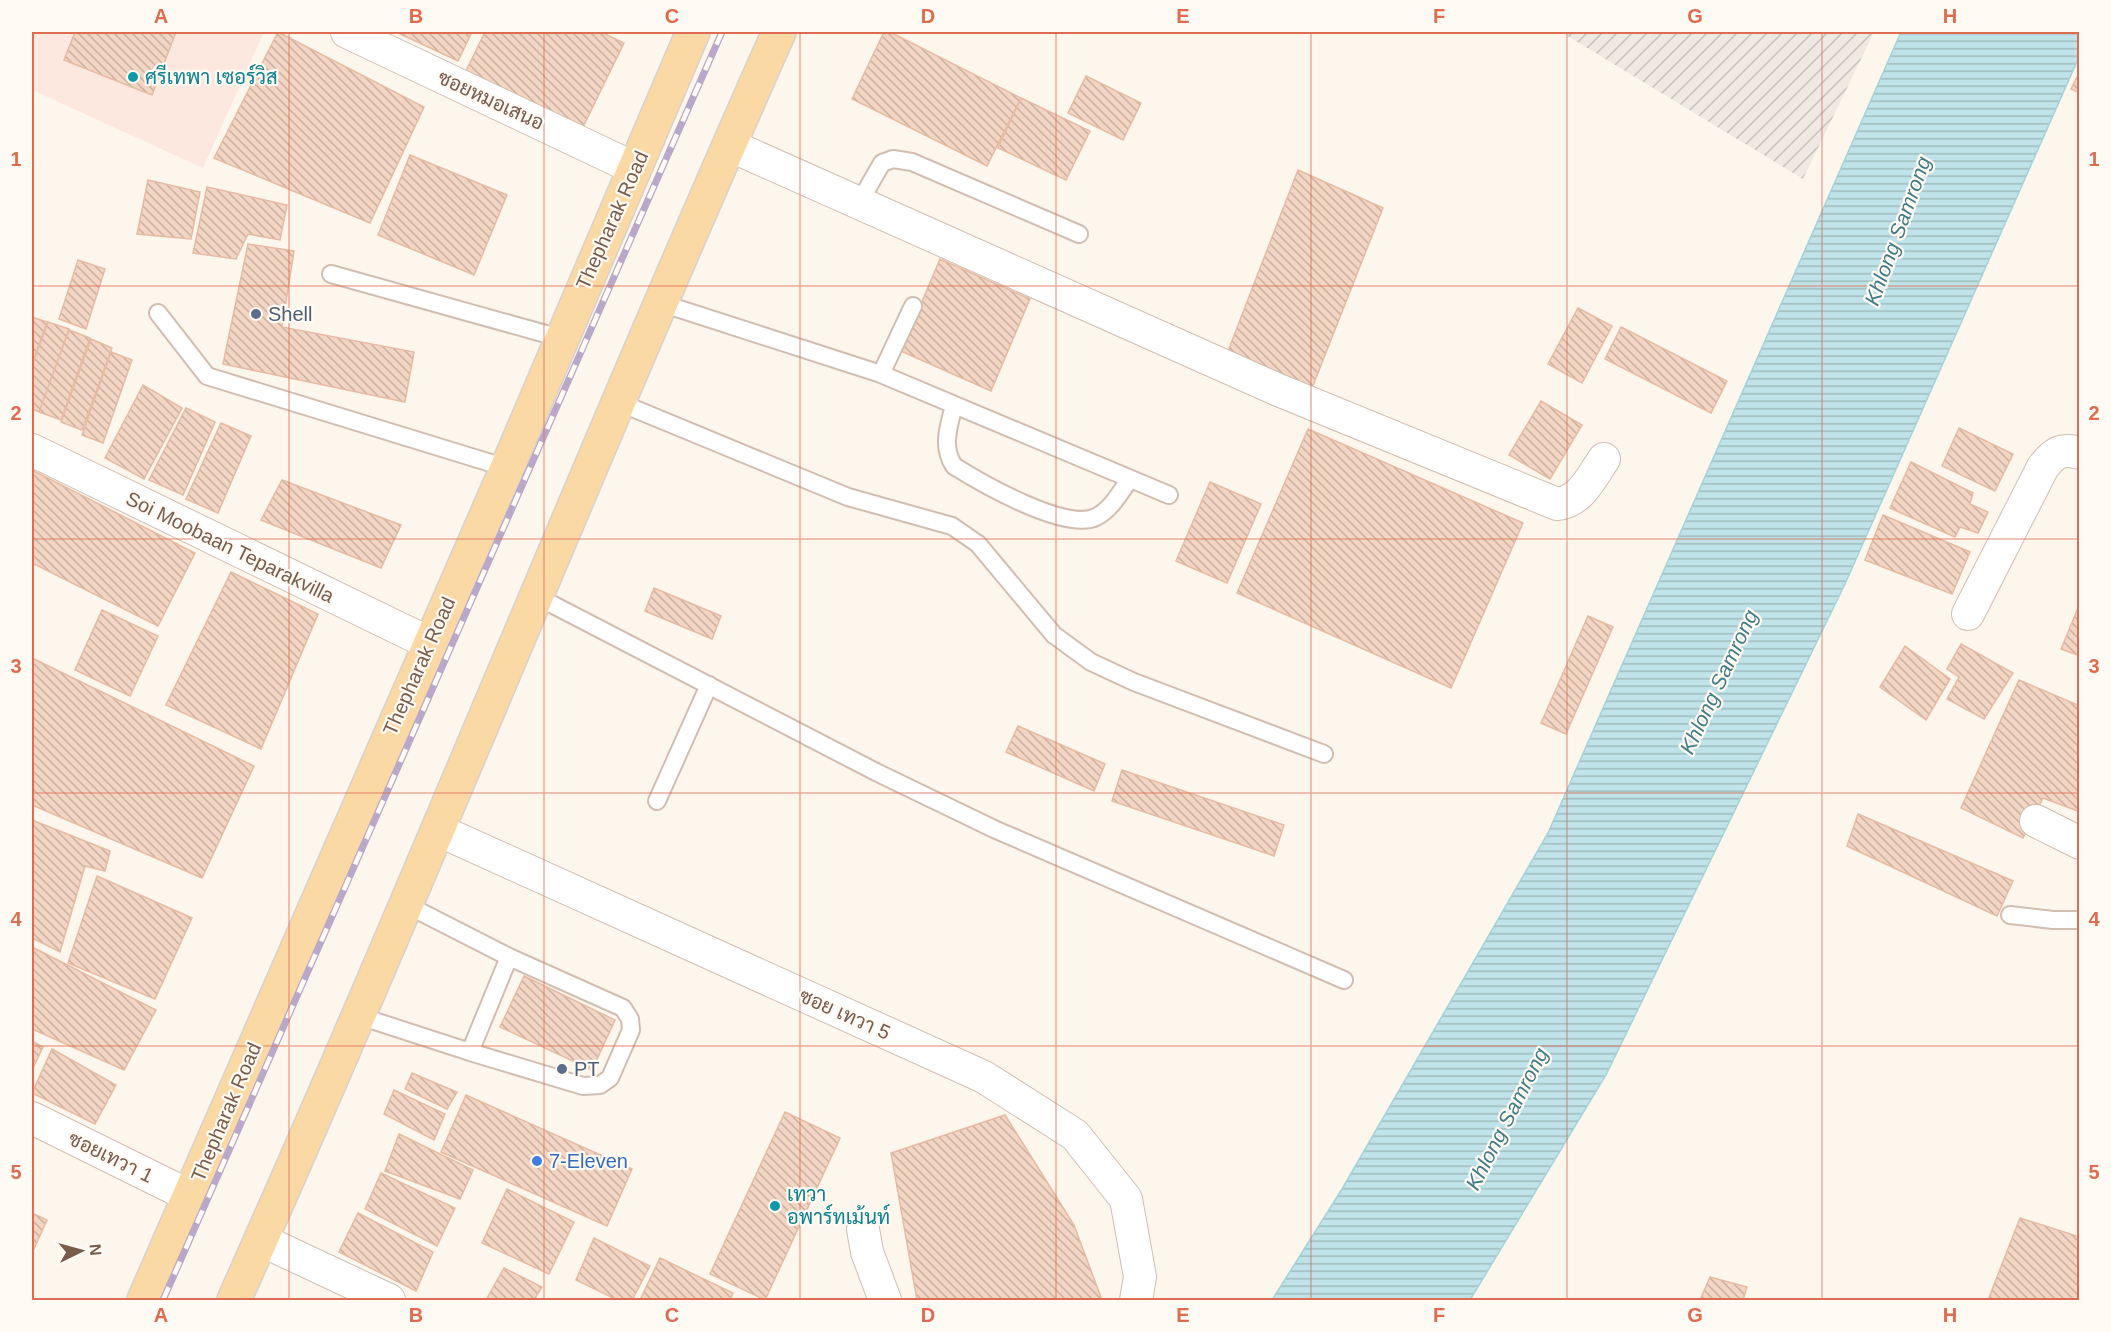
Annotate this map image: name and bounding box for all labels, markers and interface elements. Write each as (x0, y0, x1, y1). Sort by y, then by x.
text: A (154, 5, 168, 27)
text: B (409, 5, 423, 27)
text: C (665, 5, 679, 27)
text: D (921, 5, 935, 27)
text: E (1176, 5, 1190, 27)
text: F (1433, 5, 1445, 27)
text: G (1687, 5, 1703, 27)
text: H (1943, 5, 1957, 27)
place label: ศรีเทพา เซอร์วิส (145, 63, 278, 88)
street label: ซอยหมอเสนอ (434, 66, 548, 134)
marker: ศรีเทพา เซอร์วิส (126, 70, 140, 84)
street label: Thepharak Road (572, 147, 652, 293)
text: 1 (10, 148, 22, 170)
text: 1 (2088, 148, 2100, 170)
water label: Khlong Samrong (1860, 153, 1935, 308)
place label: Shell (268, 303, 312, 325)
marker: Shell (249, 307, 263, 321)
text: 2 (10, 402, 22, 424)
text: 2 (2088, 402, 2100, 424)
street label: Soi Moobaan Teparakvilla (122, 487, 338, 607)
street label: Thepharak Road (379, 593, 459, 739)
water label: Khlong Samrong (1675, 606, 1762, 758)
text: 3 (10, 655, 22, 677)
text: 3 (2088, 655, 2100, 677)
text: 4 (10, 908, 22, 930)
text: 4 (2088, 908, 2100, 930)
street label: ซอย เทวา 5 (796, 984, 894, 1044)
street label: Thepharak Road (187, 1039, 265, 1185)
water label: Khlong Samrong (1461, 1044, 1552, 1194)
place label: PT (574, 1058, 600, 1080)
marker: PT (555, 1062, 569, 1076)
street label: ซอยเทวา 1 (65, 1127, 157, 1187)
place label: 7-Eleven (549, 1150, 628, 1172)
marker: 7-Eleven (530, 1154, 544, 1168)
text: 5 (10, 1161, 22, 1183)
text: 5 (2088, 1161, 2100, 1183)
place label: เทวา อพาร์ทเม้นท์ (787, 1183, 890, 1228)
marker: เทวา อพาร์ทเม้นท์ (768, 1199, 782, 1213)
north arrow (51, 1221, 111, 1281)
text: N (86, 1243, 104, 1256)
text: A (154, 1304, 168, 1326)
text: B (409, 1304, 423, 1326)
text: C (665, 1304, 679, 1326)
text: D (921, 1304, 935, 1326)
text: E (1176, 1304, 1190, 1326)
text: F (1433, 1304, 1445, 1326)
text: G (1687, 1304, 1703, 1326)
text: H (1943, 1304, 1957, 1326)

